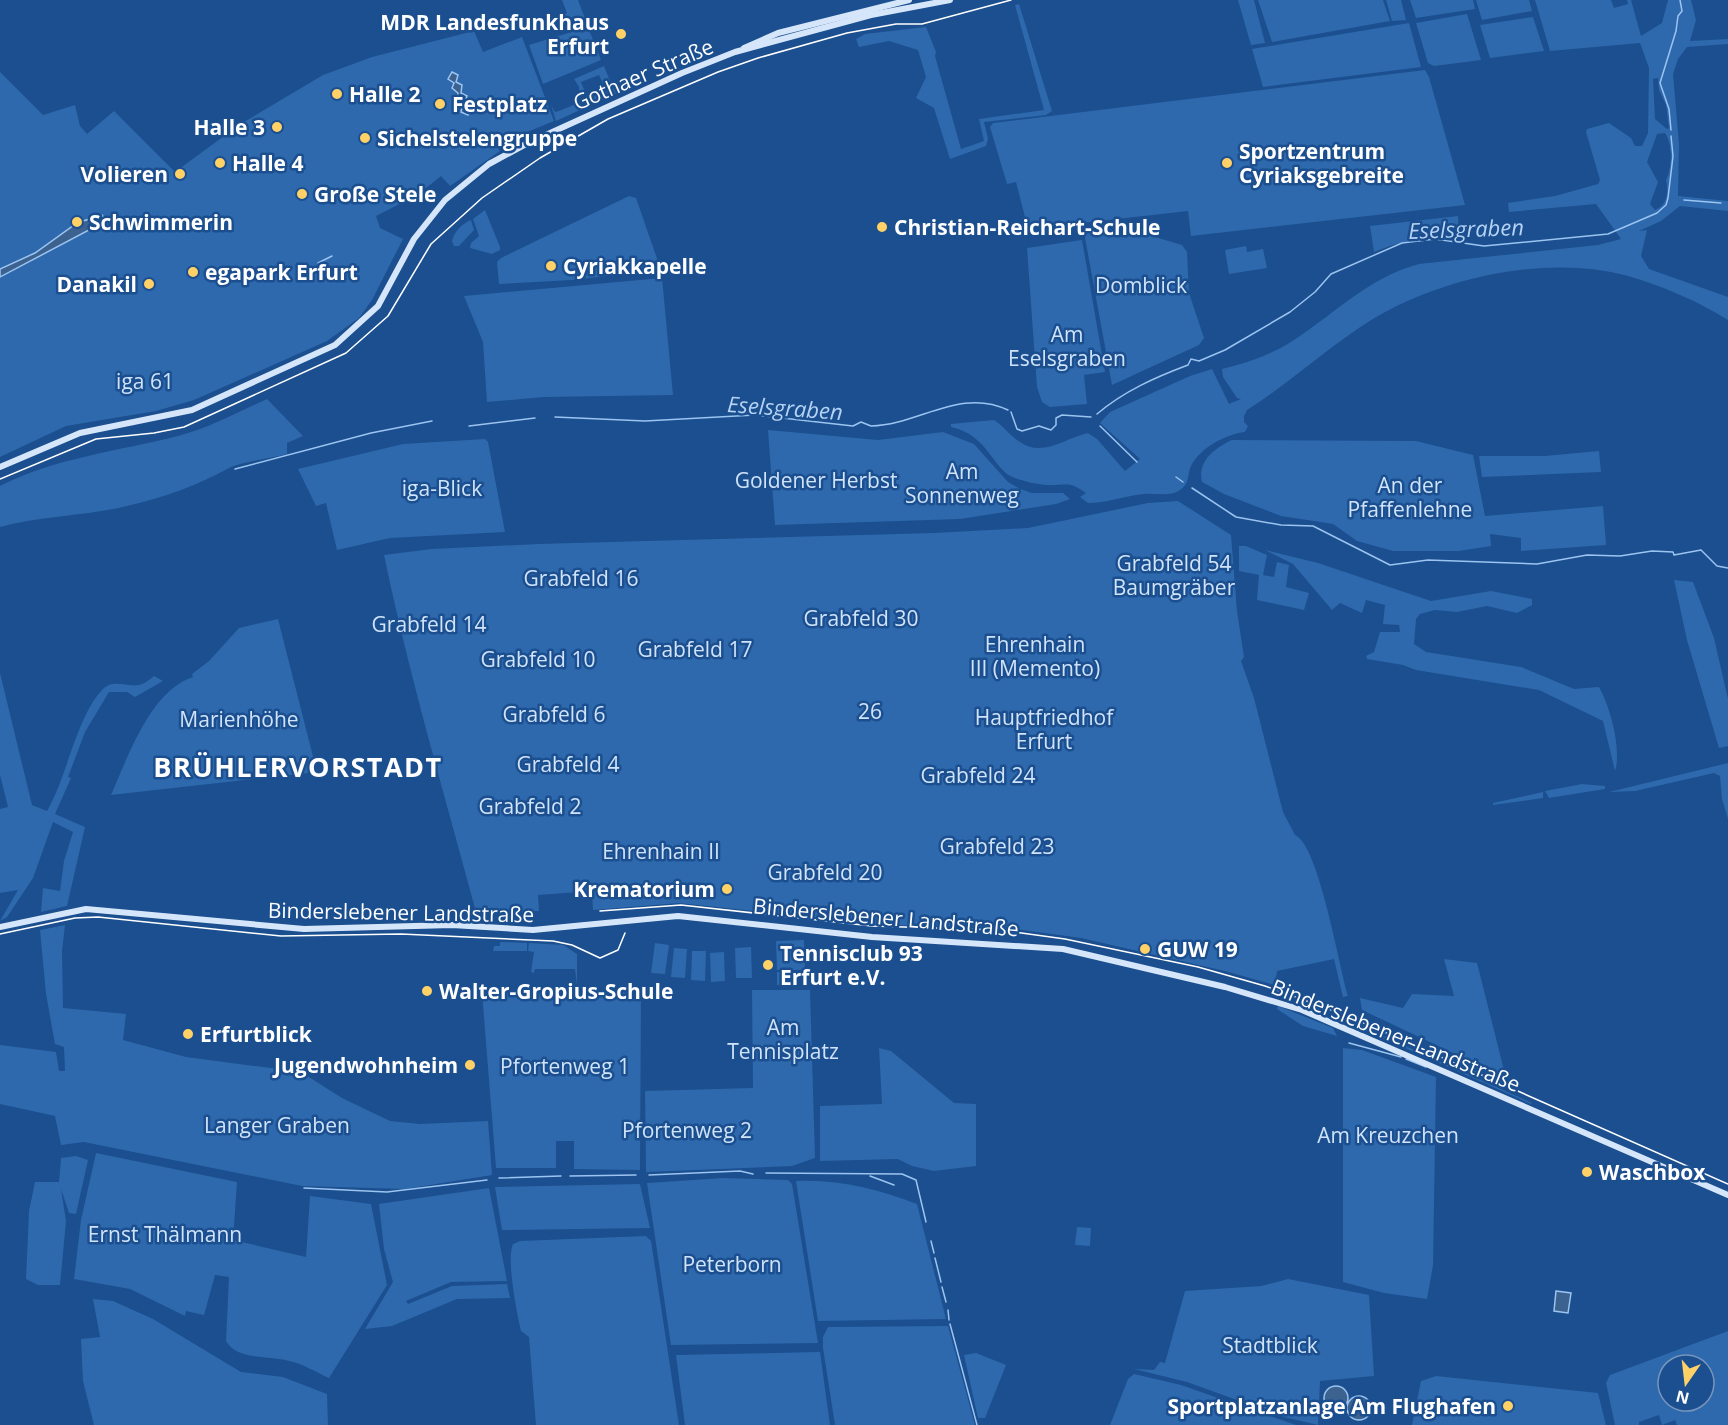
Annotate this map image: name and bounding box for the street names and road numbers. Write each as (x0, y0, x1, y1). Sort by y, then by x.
street label: Gothaer Straße (569, 32, 717, 116)
street label: Binderslebener Landstraße (752, 891, 1020, 943)
street label: Binderslebener Landstraße (268, 896, 534, 928)
street label: Binderslebener Landstraße (1267, 972, 1525, 1098)

